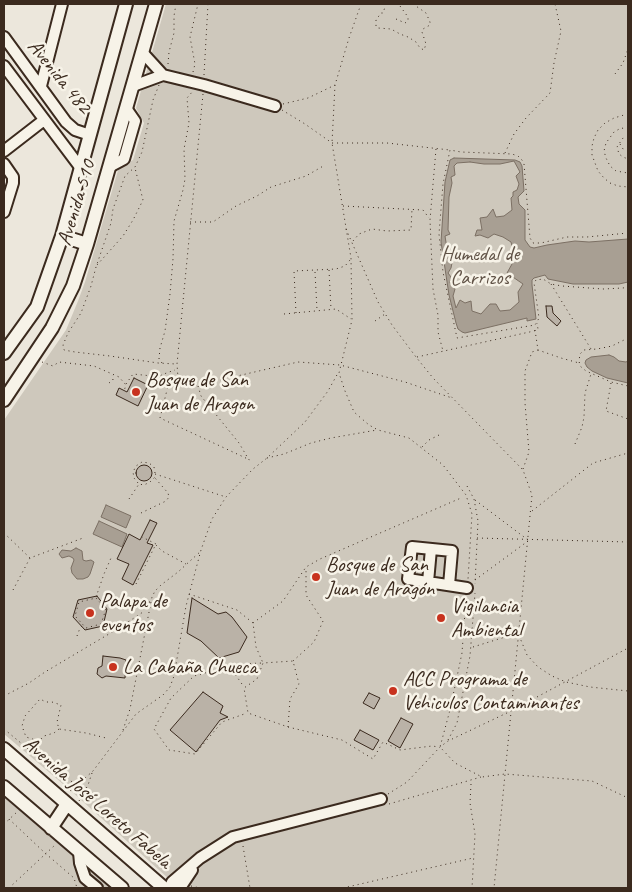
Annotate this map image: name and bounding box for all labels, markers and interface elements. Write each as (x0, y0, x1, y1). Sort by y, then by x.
street label: Avenida 482 (22, 35, 96, 119)
street label: Avenida 510 (52, 157, 102, 249)
park label: Humedal de Carrizos (441, 241, 519, 291)
place label: Bosque de San Juan de Aragon (146, 367, 254, 417)
marker: Bosque de San Juan de Aragon (130, 386, 142, 398)
place label: Bosque de San Juan de Aragón (326, 552, 434, 602)
marker: Bosque de San Juan de Aragón (310, 571, 322, 583)
place label: Palapa de eventos (100, 588, 167, 638)
place label: Vigilancia Ambiental (451, 593, 522, 643)
marker: Palapa de eventos (84, 607, 96, 619)
marker: Vigilancia Ambiental (435, 612, 447, 624)
place label: La Cabaña Chueca (123, 654, 257, 680)
marker: La Cabaña Chueca (107, 661, 119, 673)
place label: ACC Programa de Vehiculos Contaminantes (403, 666, 578, 716)
marker: ACC Programa de Vehiculos Contaminantes (387, 685, 399, 697)
street label: Avenida José Loreto Fabela (18, 732, 176, 874)

